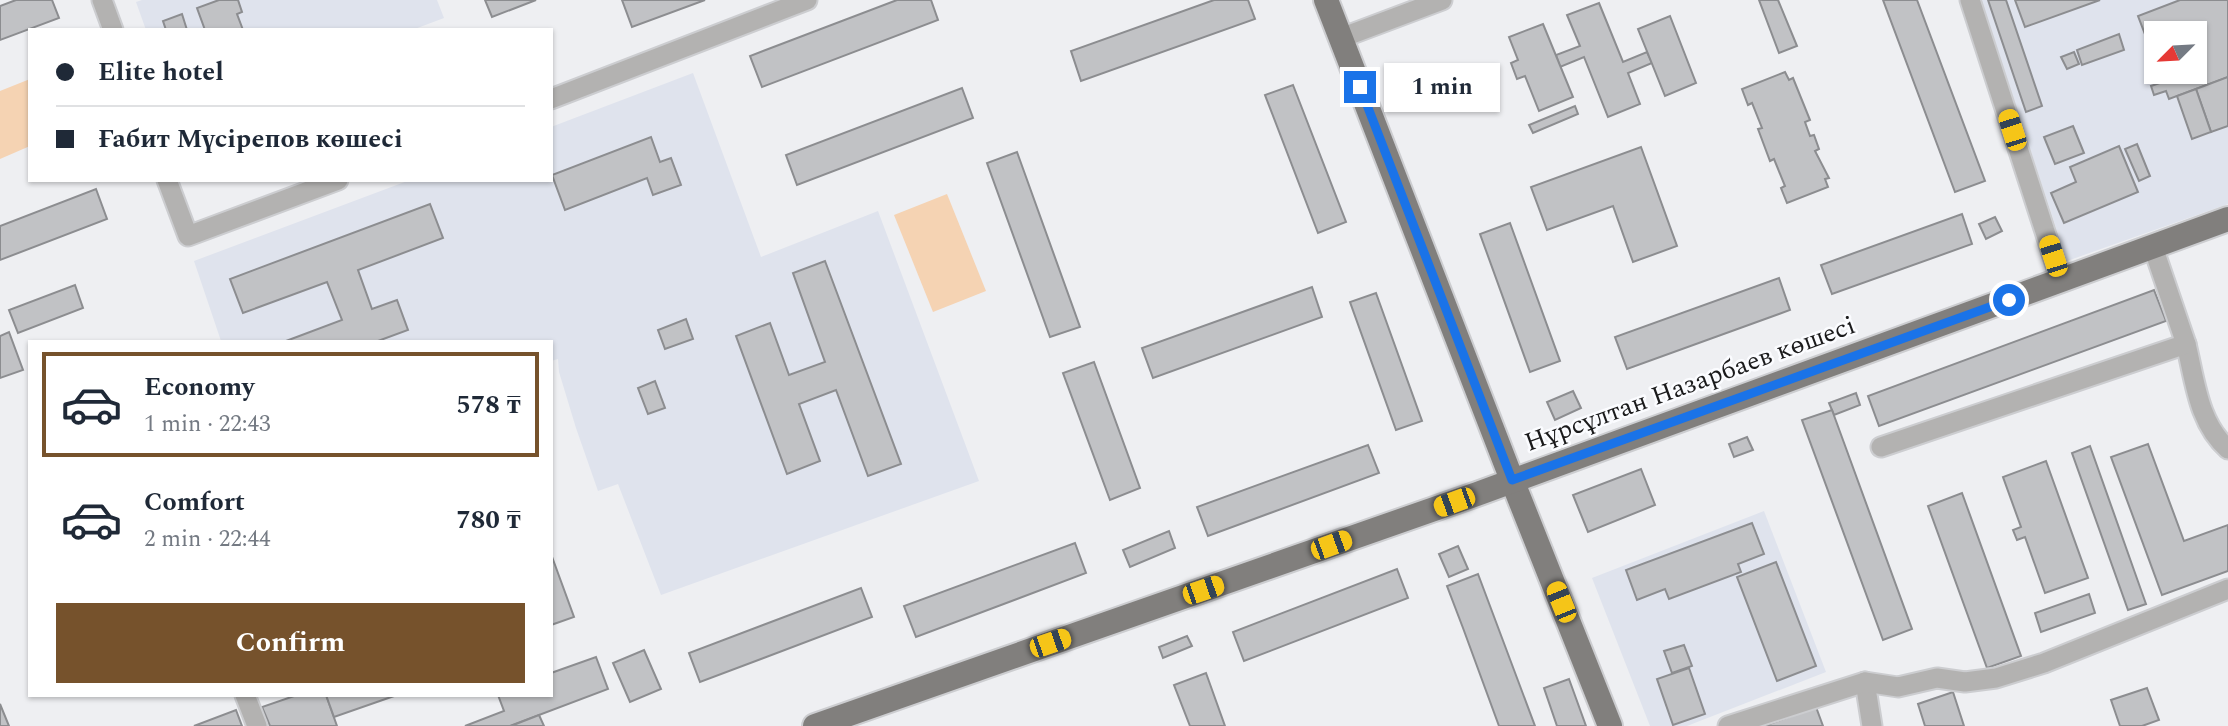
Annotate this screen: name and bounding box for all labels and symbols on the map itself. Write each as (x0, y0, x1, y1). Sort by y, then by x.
north arrow (2144, 21, 2207, 84)
callout: 1 min (1384, 62, 1500, 112)
route end (1344, 71, 1376, 103)
car (1996, 107, 2029, 153)
car (2037, 233, 2070, 279)
route start (1993, 284, 2025, 316)
street label: Нұрсұлтан Назарбаев көшесі (1519, 305, 1861, 463)
car (1431, 485, 1478, 519)
car (1308, 528, 1355, 562)
car (1180, 573, 1227, 607)
car (1544, 579, 1579, 625)
car (1027, 626, 1074, 660)

